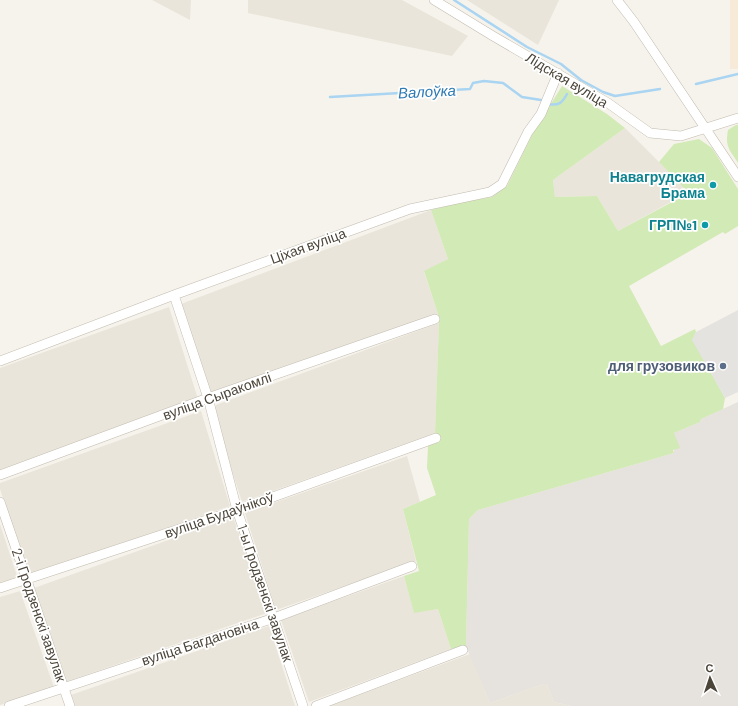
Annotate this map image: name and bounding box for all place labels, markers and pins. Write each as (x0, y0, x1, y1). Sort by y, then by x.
place label: Навагрудская Брама (610, 168, 705, 201)
marker: Навагрудская Брама (708, 180, 718, 190)
place label: ГРП№1 (649, 216, 697, 233)
marker: ГРП№1 (700, 220, 710, 230)
place label: для грузовиков (608, 357, 715, 374)
marker: для грузовиков (718, 361, 728, 371)

